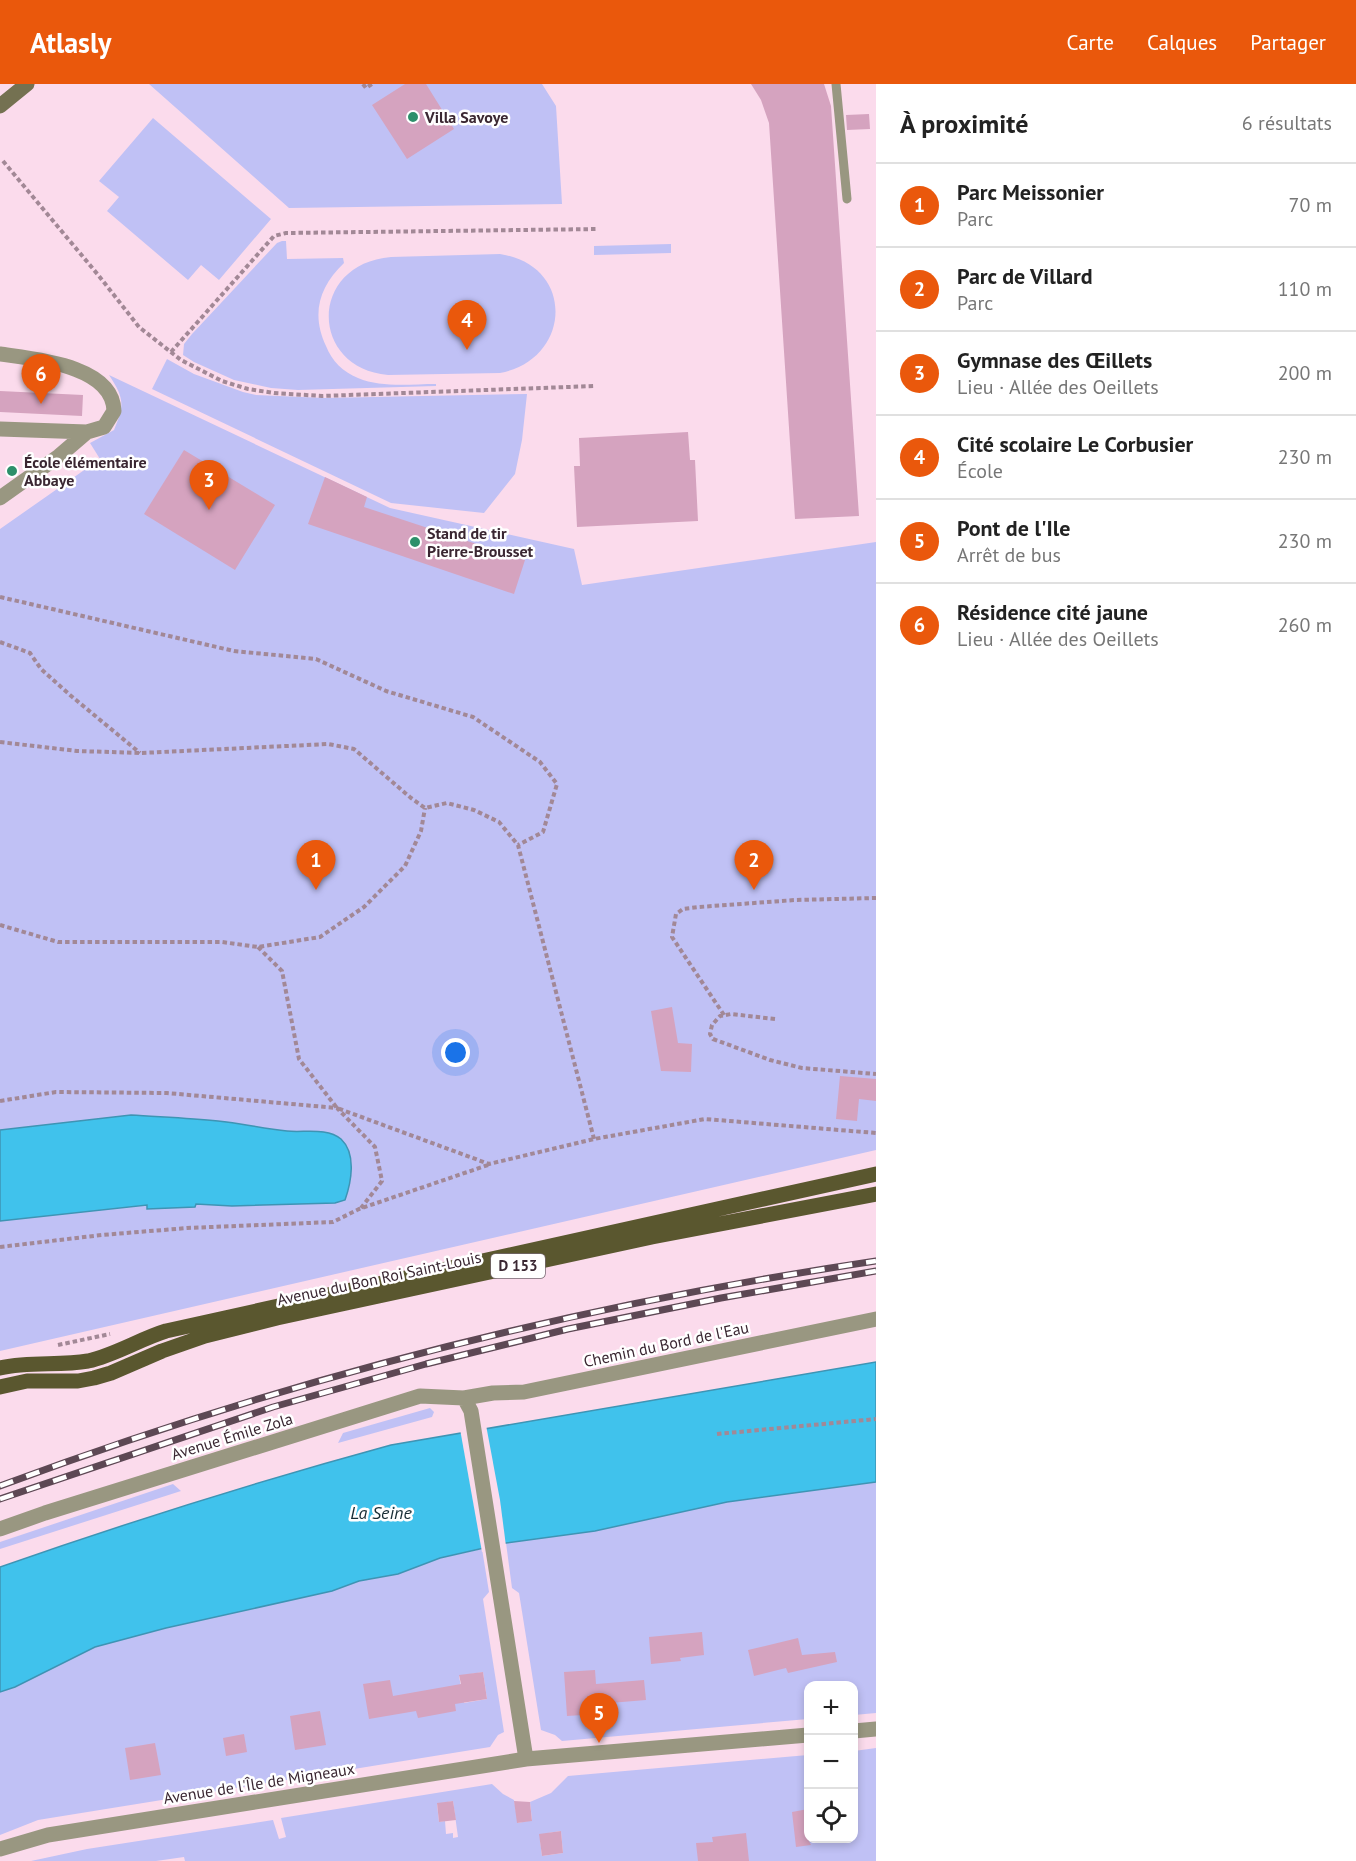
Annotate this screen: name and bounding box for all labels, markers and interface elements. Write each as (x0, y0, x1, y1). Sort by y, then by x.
text: Atlasly (30, 24, 112, 61)
text: Carte (1067, 29, 1114, 56)
text: Calques (1147, 29, 1217, 56)
text: Partager (1250, 29, 1326, 56)
place label: Villa Savoye (424, 107, 508, 127)
text: À proximité (900, 107, 1028, 140)
marker: Villa Savoye (406, 110, 420, 124)
text: 6 résultats (1242, 110, 1332, 136)
text: Parc Meissonier (957, 178, 1104, 206)
text: 1 (914, 192, 925, 218)
text: 70 m (1289, 192, 1332, 218)
text: Parc (957, 206, 993, 232)
text: Parc de Villard (957, 262, 1093, 290)
text: 2 (914, 276, 925, 302)
text: 110 m (1278, 276, 1332, 302)
text: Parc (957, 290, 993, 316)
pin: 4 (448, 300, 486, 350)
text: Gymnase des Œillets (957, 346, 1152, 374)
pin: 6 (22, 354, 60, 404)
text: 3 (914, 360, 925, 386)
text: 200 m (1278, 360, 1332, 386)
text: Lieu · Allée des Oeillets (957, 374, 1159, 400)
text: Cité scolaire Le Corbusier (957, 430, 1193, 458)
text: 4 (914, 444, 925, 470)
text: 230 m (1278, 444, 1332, 470)
place label: École élémentaire Abbaye (24, 452, 147, 490)
text: École (957, 458, 1003, 484)
pin: 3 (190, 460, 228, 510)
marker: École élémentaire Abbaye (5, 464, 19, 478)
text: Pont de l'Ile (957, 514, 1070, 542)
place label: Stand de tir Pierre-Brousset (427, 523, 534, 561)
text: 5 (914, 528, 925, 554)
text: 230 m (1278, 528, 1332, 554)
marker: Stand de tir Pierre-Brousset (408, 535, 422, 549)
text: Arrêt de bus (957, 542, 1061, 568)
text: Résidence cité jaune (957, 598, 1148, 626)
text: 6 (914, 612, 925, 638)
text: 260 m (1278, 612, 1332, 638)
text: Lieu · Allée des Oeillets (957, 626, 1159, 652)
pin: 1 (296, 840, 336, 890)
pin: 2 (734, 840, 774, 890)
your location (441, 1038, 470, 1067)
street label: Avenue du Bon Roi Saint-Louis (275, 1247, 483, 1309)
road number: D 153 (491, 1254, 545, 1278)
street label: Chemin du Bord de l'Eau (582, 1317, 750, 1371)
street label: Avenue Émile Zola (169, 1408, 295, 1464)
water label: La Seine (350, 1501, 412, 1524)
map controls (804, 1681, 858, 1843)
button: + (804, 1681, 858, 1735)
pin: 5 (580, 1694, 618, 1743)
button: − (804, 1735, 858, 1789)
street label: Avenue de l'Île de Migneaux (162, 1758, 356, 1808)
button: locate (804, 1789, 858, 1843)

